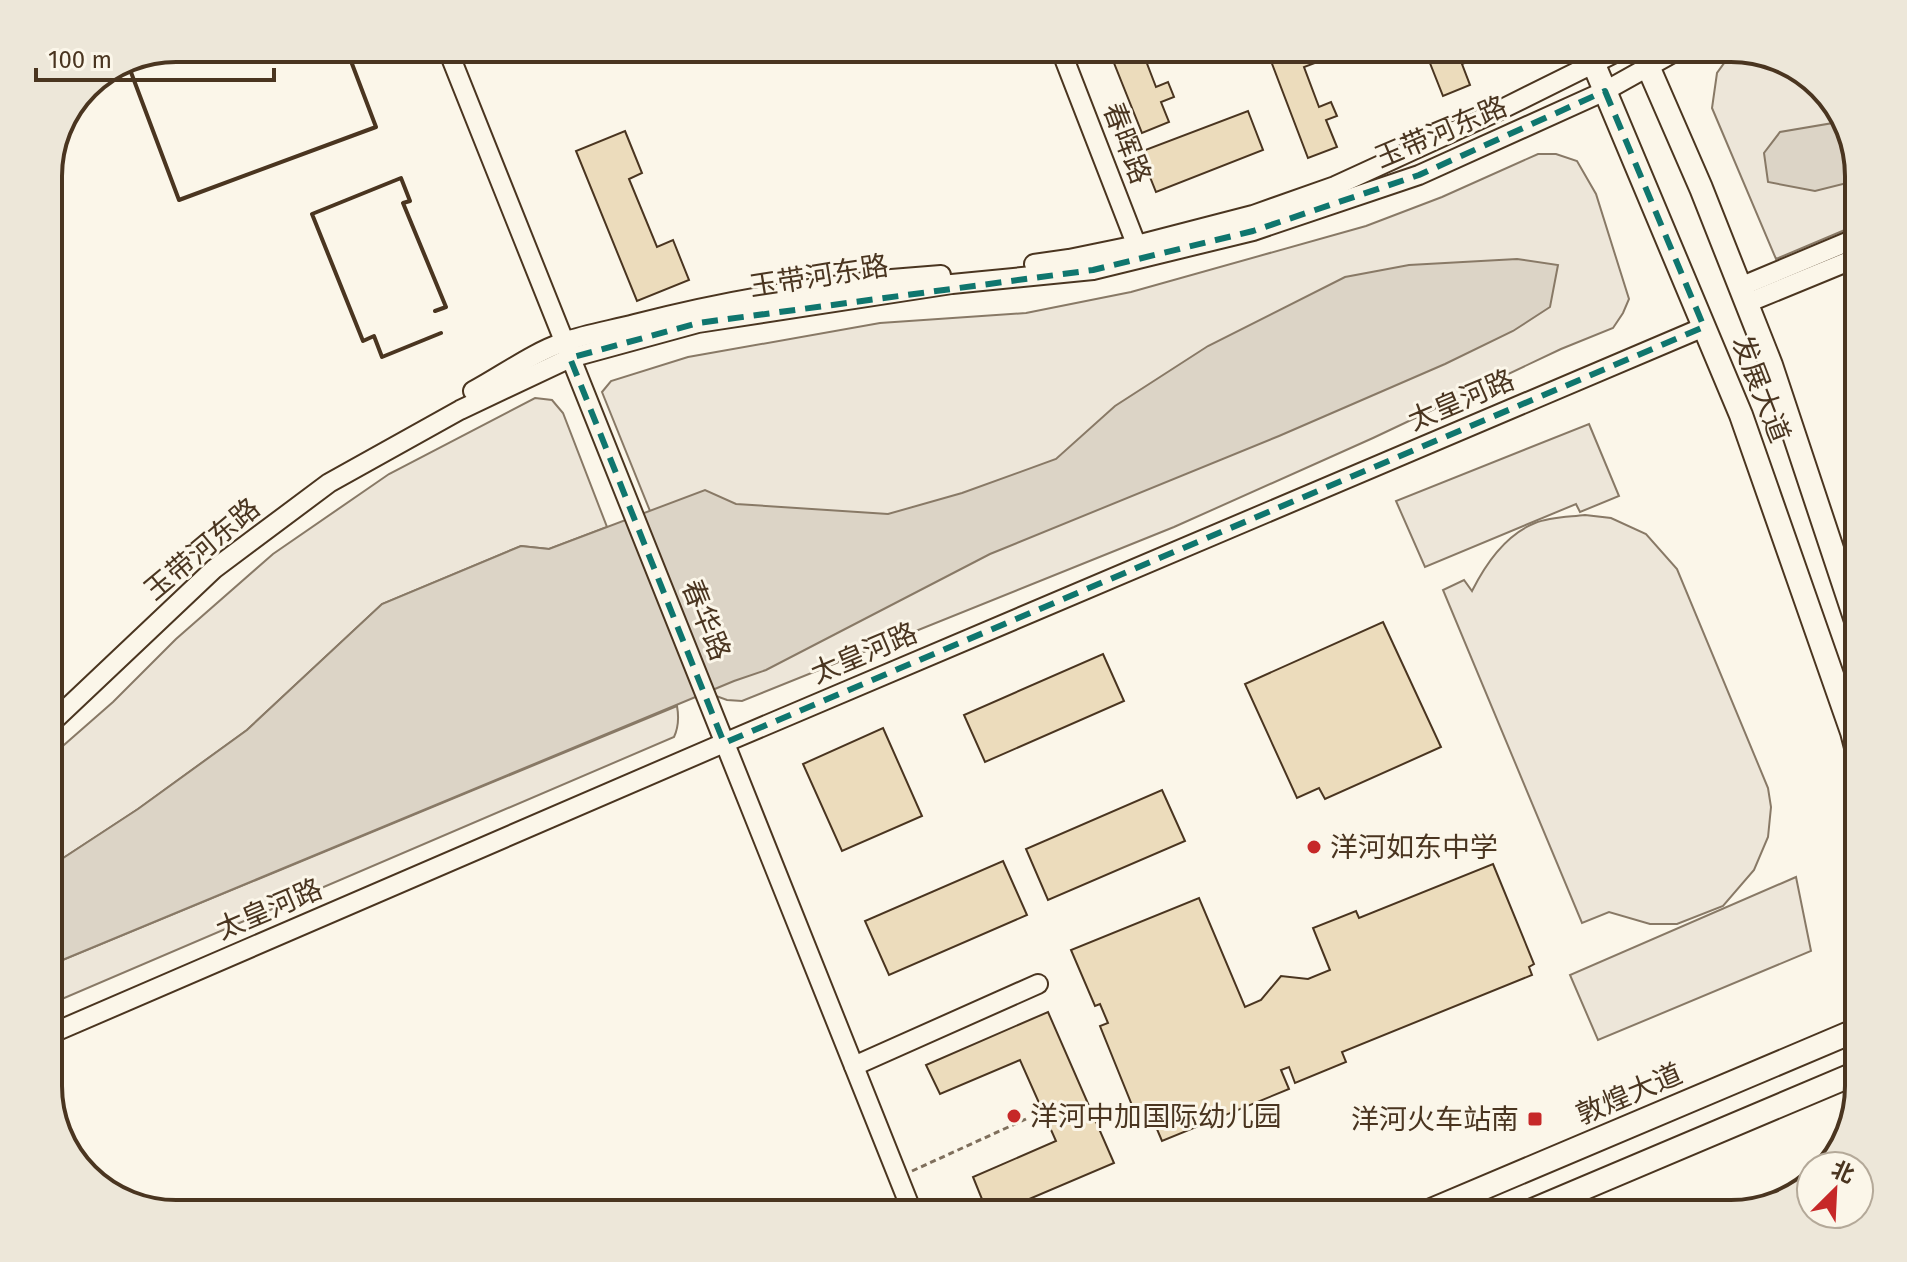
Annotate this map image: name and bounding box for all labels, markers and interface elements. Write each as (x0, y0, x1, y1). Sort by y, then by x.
scale bar (36, 32, 274, 82)
text: 100 m (48, 46, 112, 74)
street label: 玉带河东路 (1370, 89, 1512, 175)
street label: 春晖路 (1097, 98, 1157, 188)
street label: 玉带河东路 (747, 249, 891, 303)
street label: 发展大道 (1726, 331, 1796, 447)
street label: 太皇河路 (1403, 363, 1519, 437)
street label: 玉带河东路 (138, 491, 266, 607)
street label: 春华路 (675, 575, 737, 665)
street label: 太皇河路 (806, 616, 922, 690)
place label: 洋河如东中学 (1330, 831, 1498, 864)
marker: 洋河如东中学 (1305, 838, 1323, 856)
street label: 太皇河路 (211, 872, 327, 946)
street label: 敦煌大道 (1571, 1057, 1687, 1131)
place label: 洋河中加国际幼儿园 (1030, 1100, 1282, 1133)
place label: 洋河火车站南 (1351, 1103, 1519, 1136)
marker: 洋河中加国际幼儿园 (1005, 1107, 1023, 1125)
marker: 洋河火车站南 (1526, 1110, 1544, 1128)
north arrow (1795, 1150, 1875, 1230)
text: 北 (1827, 1155, 1858, 1189)

